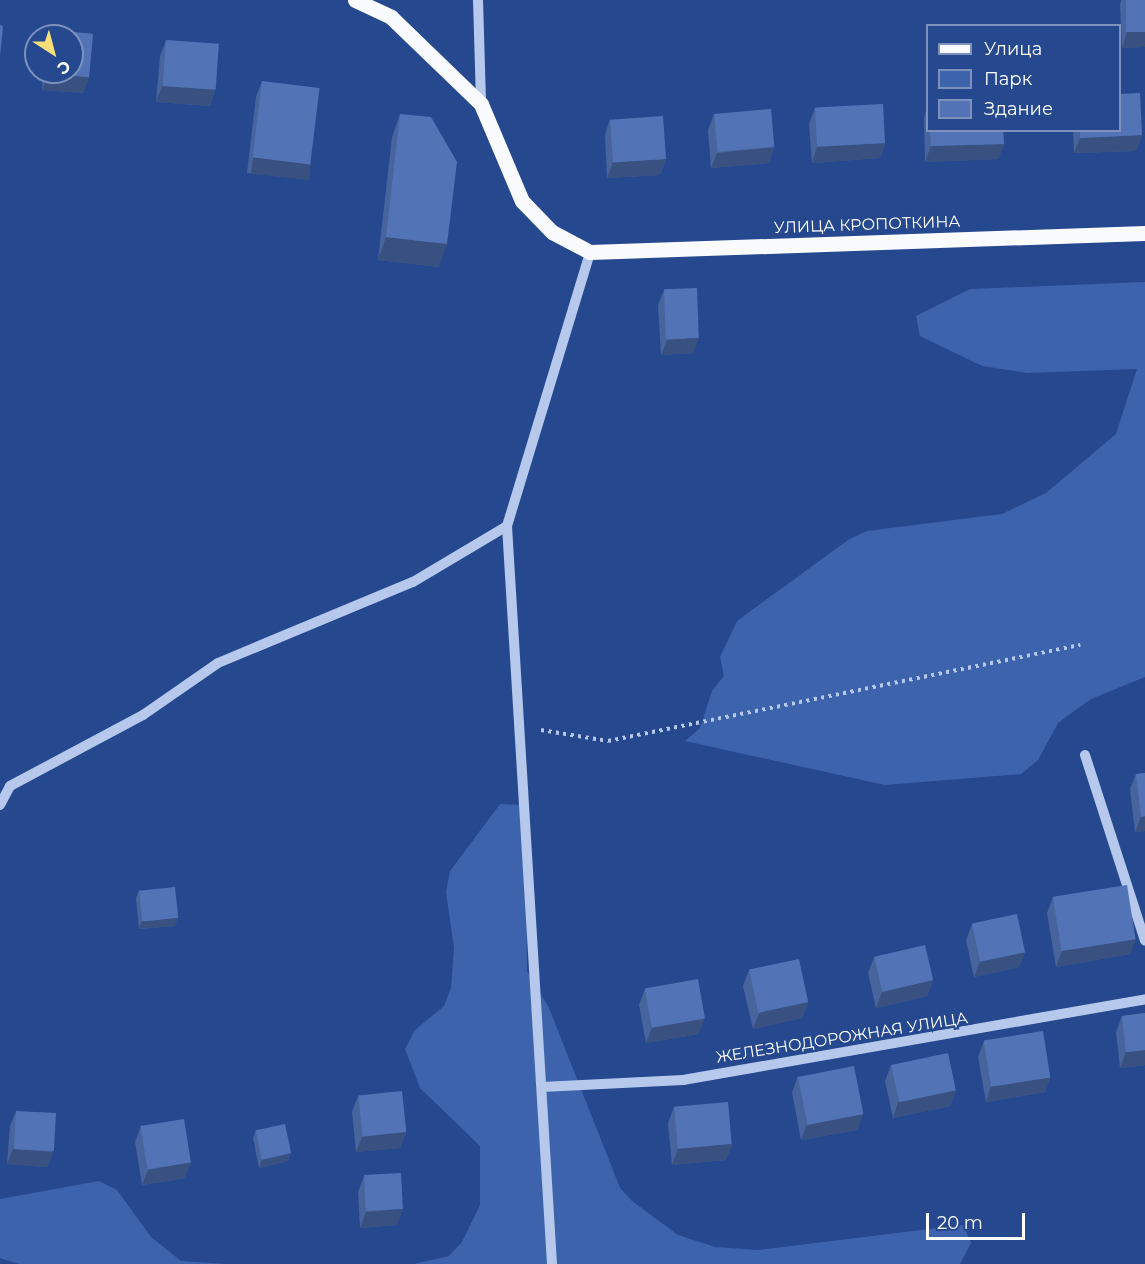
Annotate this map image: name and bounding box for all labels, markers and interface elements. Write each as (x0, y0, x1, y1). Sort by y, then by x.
north arrow (24, 24, 84, 84)
legend (926, 24, 1121, 132)
text: Улица (984, 38, 1042, 60)
text: С (53, 56, 74, 78)
text: Парк (984, 68, 1032, 90)
text: Здание (984, 98, 1053, 120)
street label: УЛИЦА КРОПОТКИНА (773, 212, 961, 238)
street label: ЖЕЛЕЗНОДОРОЖНАЯ УЛИЦА (715, 1009, 969, 1067)
scale bar (929, 1201, 1028, 1239)
text: 20 m (937, 1212, 983, 1234)

